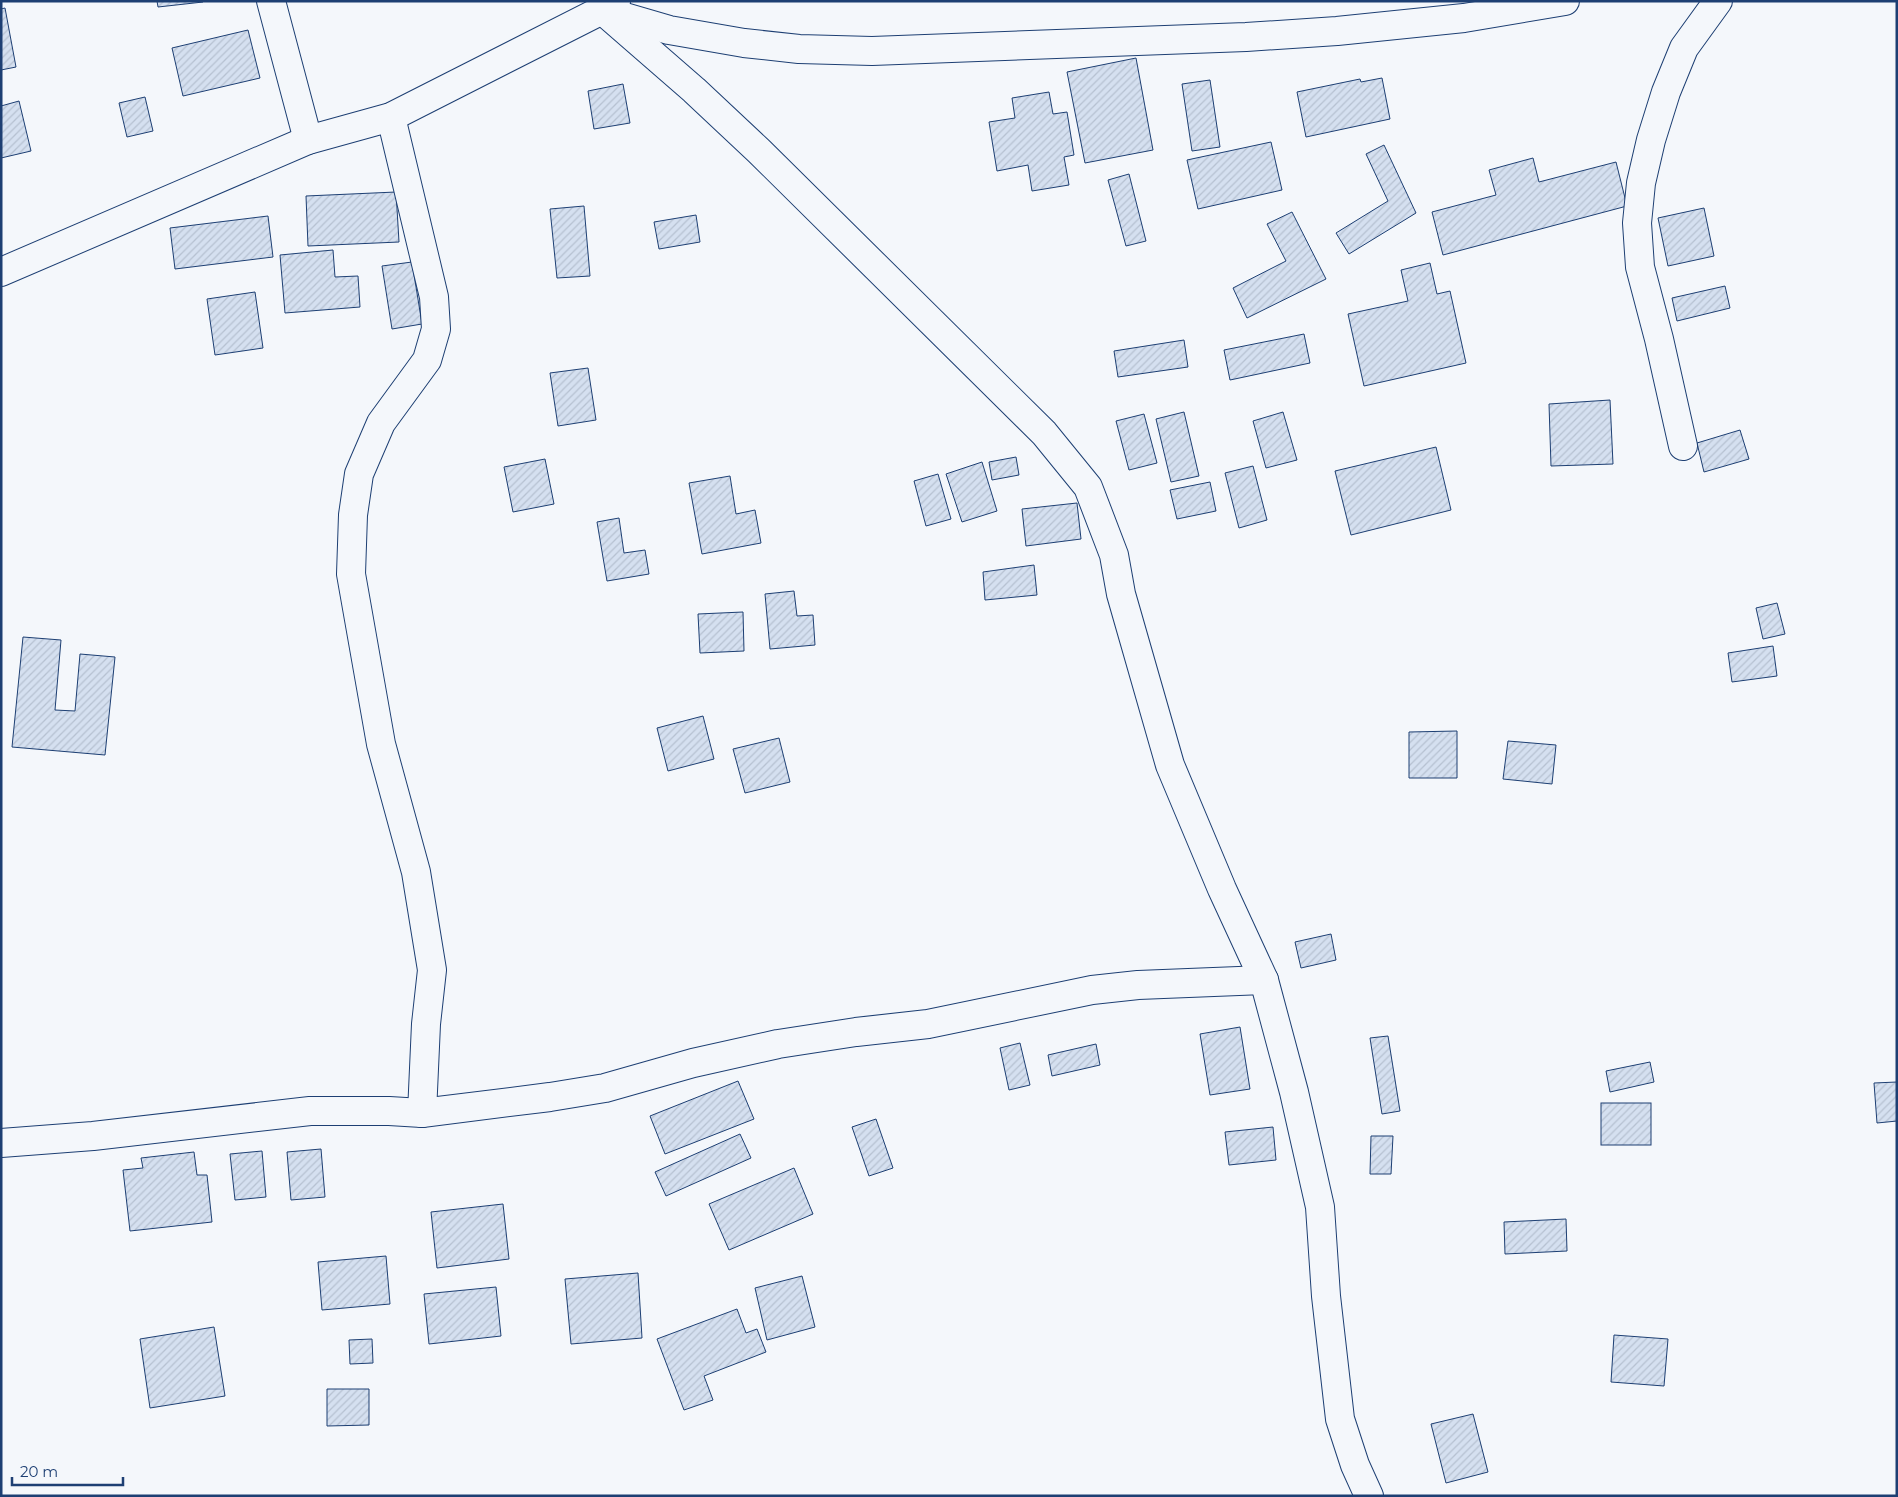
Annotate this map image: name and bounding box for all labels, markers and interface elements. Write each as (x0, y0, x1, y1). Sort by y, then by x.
scale bar (12, 1454, 124, 1486)
text: 20 m (20, 1462, 58, 1481)

